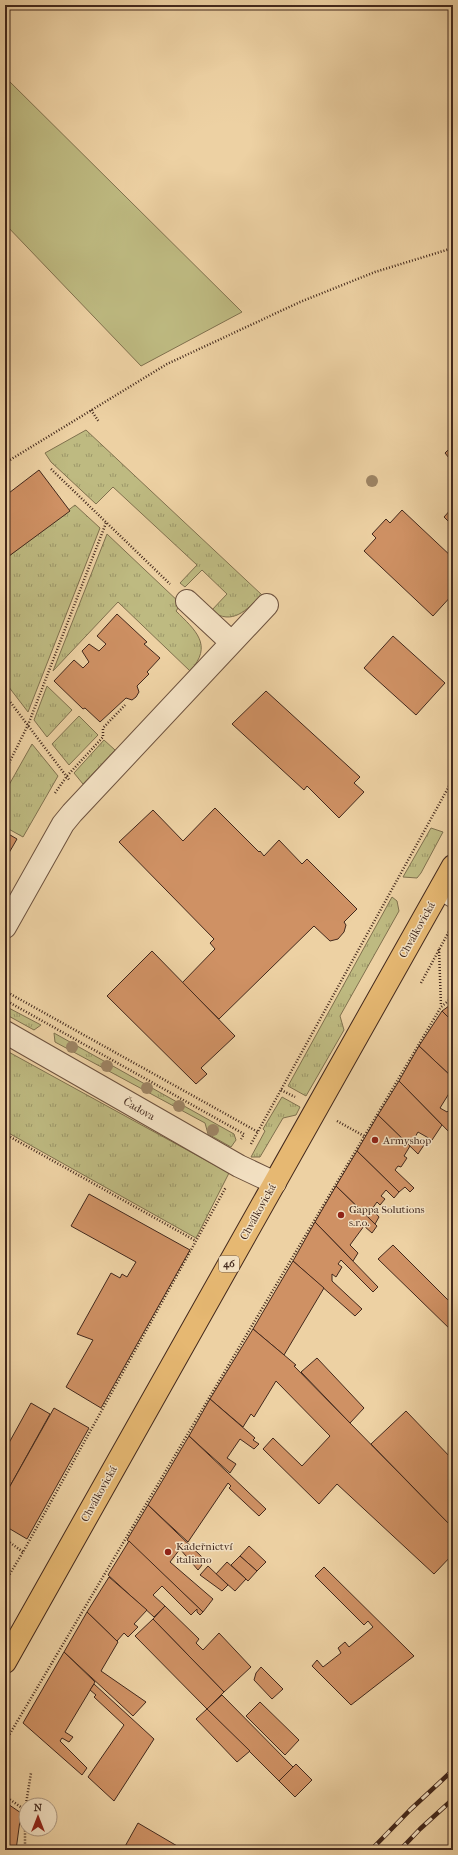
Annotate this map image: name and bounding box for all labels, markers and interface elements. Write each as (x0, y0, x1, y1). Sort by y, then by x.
street label: Chválkovická (396, 899, 438, 960)
street label: Čadova (121, 1095, 158, 1124)
place label: Armyshop (382, 1134, 431, 1147)
marker: Armyshop (370, 1135, 380, 1145)
street label: Chválkovická (237, 1181, 279, 1242)
place label: Gappa Solutions s.r.o. (349, 1203, 425, 1229)
marker: Gappa Solutions s.r.o. (336, 1210, 346, 1220)
road number: 46 (219, 1256, 239, 1272)
street label: Chválkovická (78, 1463, 120, 1524)
place label: Kadeřnictví italiano (176, 1540, 233, 1566)
marker: Kadeřnictví italiano (163, 1547, 173, 1557)
north arrow (18, 1797, 58, 1837)
text: N (34, 1801, 43, 1814)

